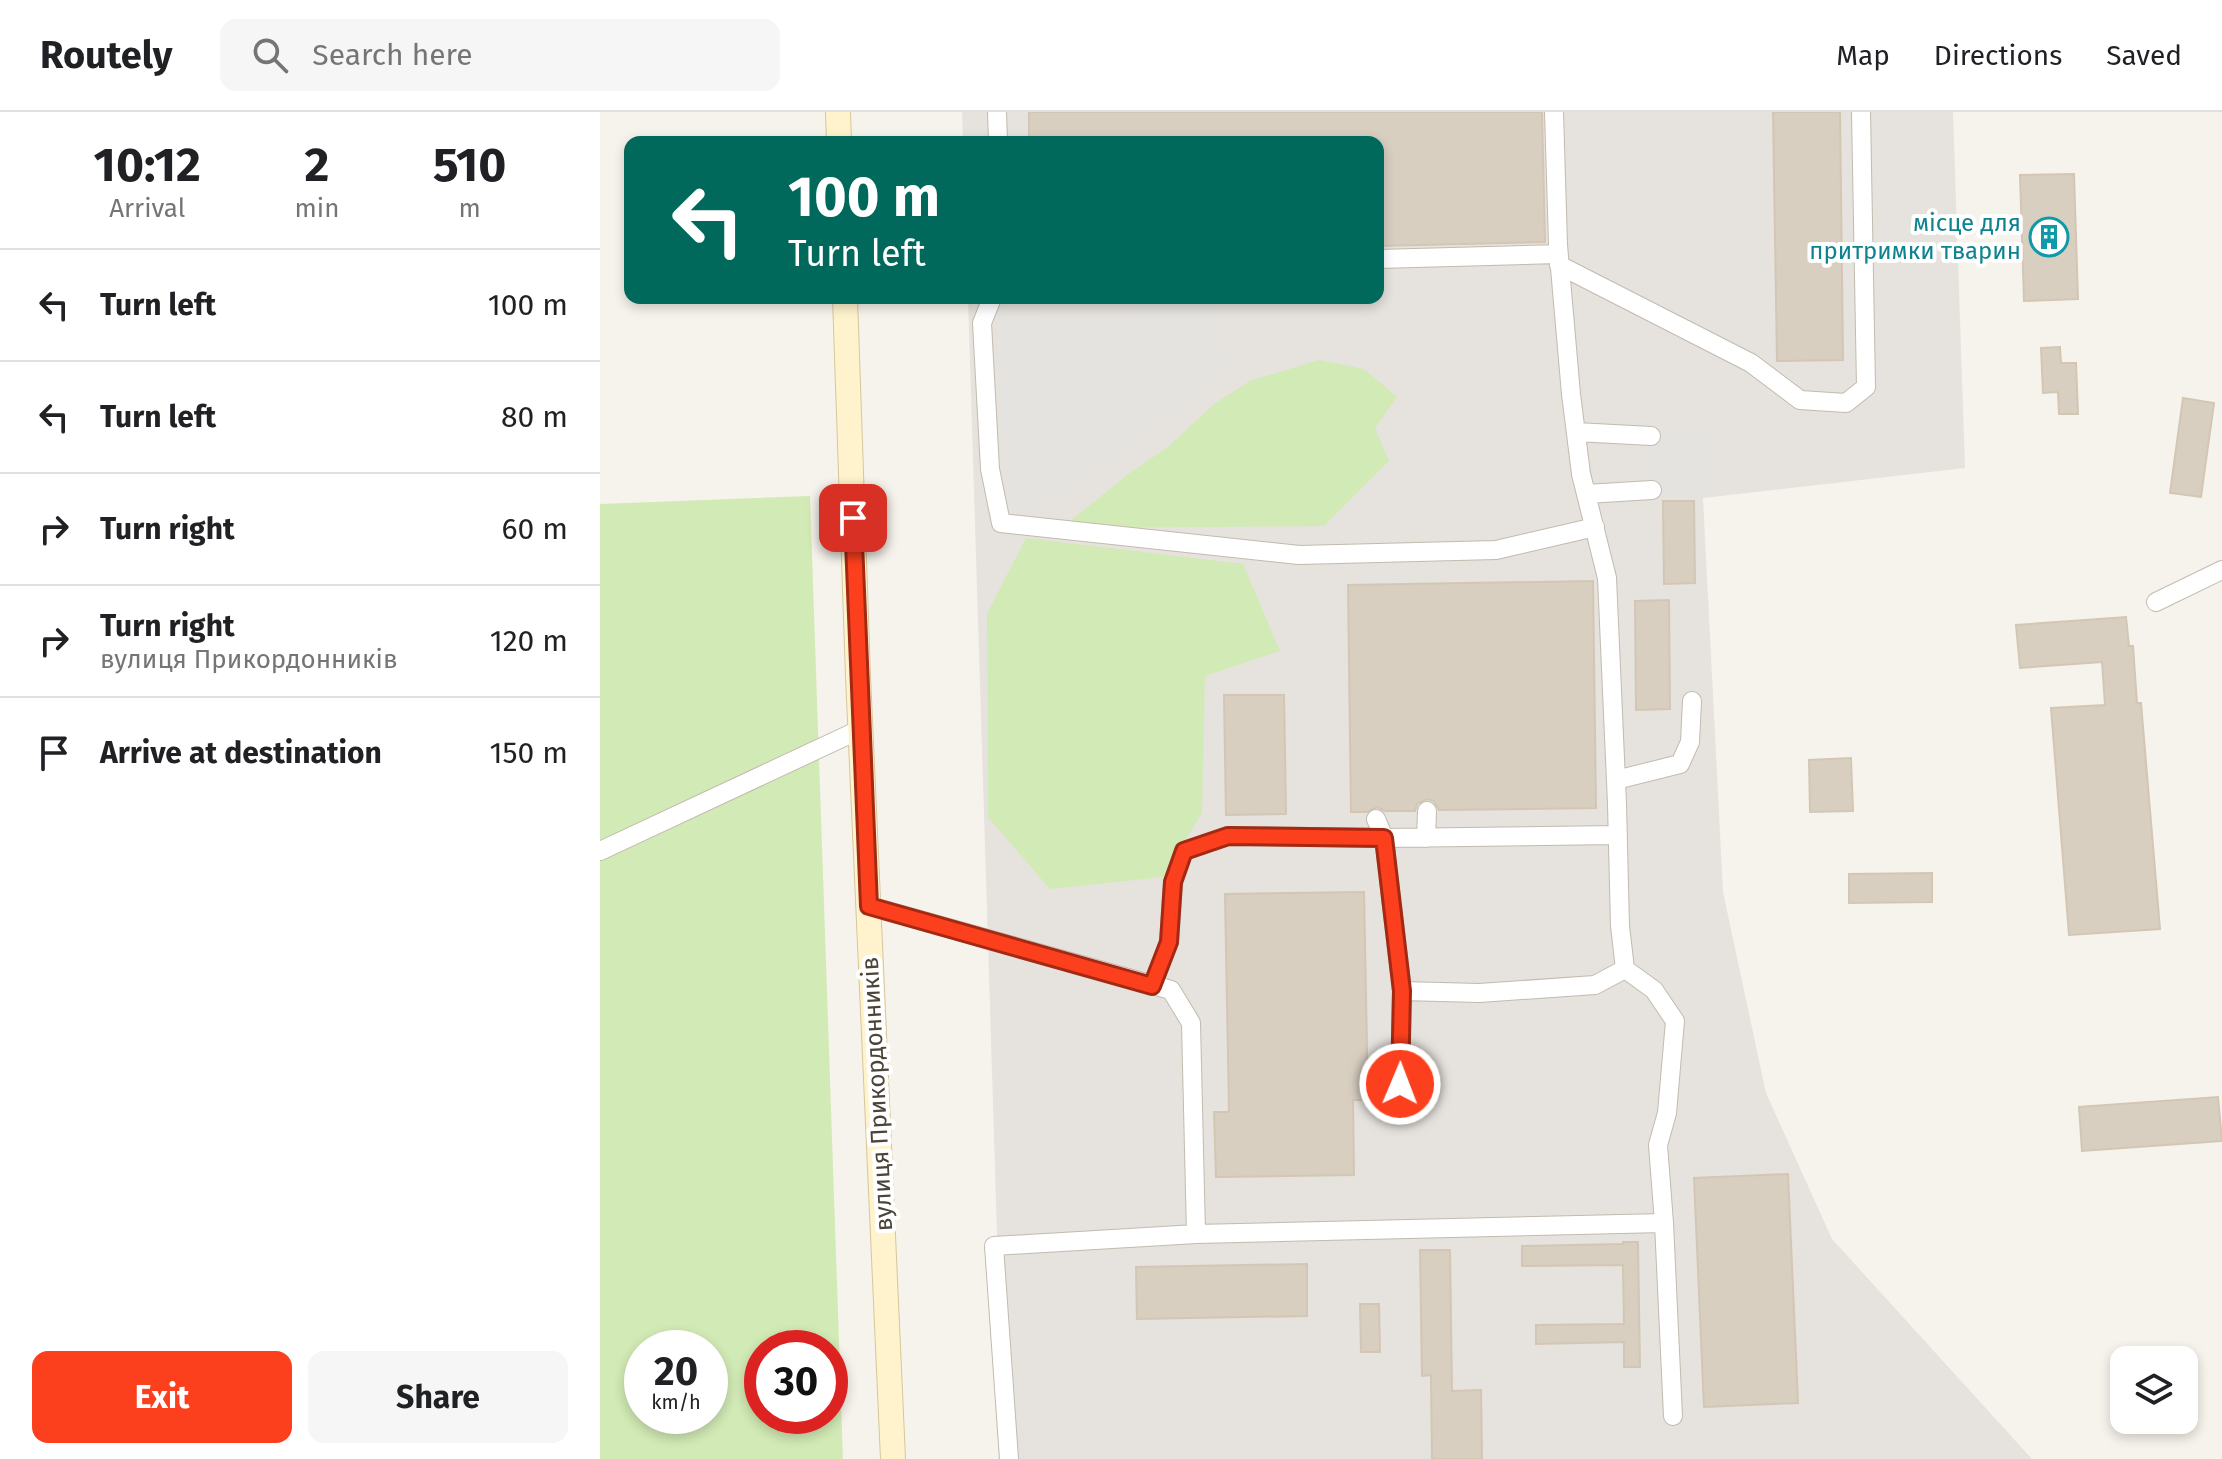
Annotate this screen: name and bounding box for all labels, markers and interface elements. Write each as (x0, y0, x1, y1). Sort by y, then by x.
search box (220, 19, 780, 91)
text: Routely (40, 32, 172, 78)
icon: search (248, 33, 292, 77)
text: Search here (312, 37, 473, 73)
text: Map (1836, 39, 1890, 72)
text: Directions (1934, 39, 2062, 72)
text: Saved (2106, 39, 2182, 72)
text: 10:12 (94, 136, 201, 194)
text: 2 (305, 136, 329, 194)
text: 510 (433, 136, 506, 194)
text: 100 m (788, 164, 940, 231)
icon: left (656, 168, 760, 272)
text: Arrival (109, 193, 185, 224)
text: min (295, 193, 339, 224)
text: m (459, 193, 481, 224)
place label: місце для притримки тварин (1809, 209, 2021, 265)
building icon: місце для притримки тварин (2028, 216, 2070, 258)
text: Turn left (788, 232, 926, 276)
icon: left (32, 283, 76, 327)
text: Turn left (100, 287, 216, 323)
text: 100 m (488, 287, 568, 323)
icon: left (32, 395, 76, 439)
text: Turn left (100, 399, 216, 435)
text: 80 m (501, 399, 568, 435)
pin (819, 484, 887, 552)
icon: arrive (831, 496, 875, 540)
icon: right (32, 507, 76, 551)
text: Turn right (100, 511, 235, 547)
text: 60 m (502, 511, 568, 547)
text: Turn right (100, 608, 235, 644)
icon: right (32, 619, 76, 663)
text: 120 m (490, 623, 568, 659)
text: вулиця Прикордонників (100, 644, 398, 675)
icon: arrive (32, 731, 76, 775)
text: Arrive at destination (100, 735, 382, 771)
text: 150 m (490, 735, 568, 771)
street label: вулиця Прикордонників (856, 956, 898, 1232)
position arrow (1358, 1042, 1442, 1126)
speed limit sign: 30 (744, 1330, 848, 1434)
map controls (2110, 1346, 2198, 1434)
button: layers (2110, 1346, 2198, 1434)
text: 20 (654, 1348, 698, 1396)
button: Exit (32, 1351, 292, 1443)
button: Share (308, 1351, 568, 1443)
text: km/h (651, 1390, 701, 1414)

